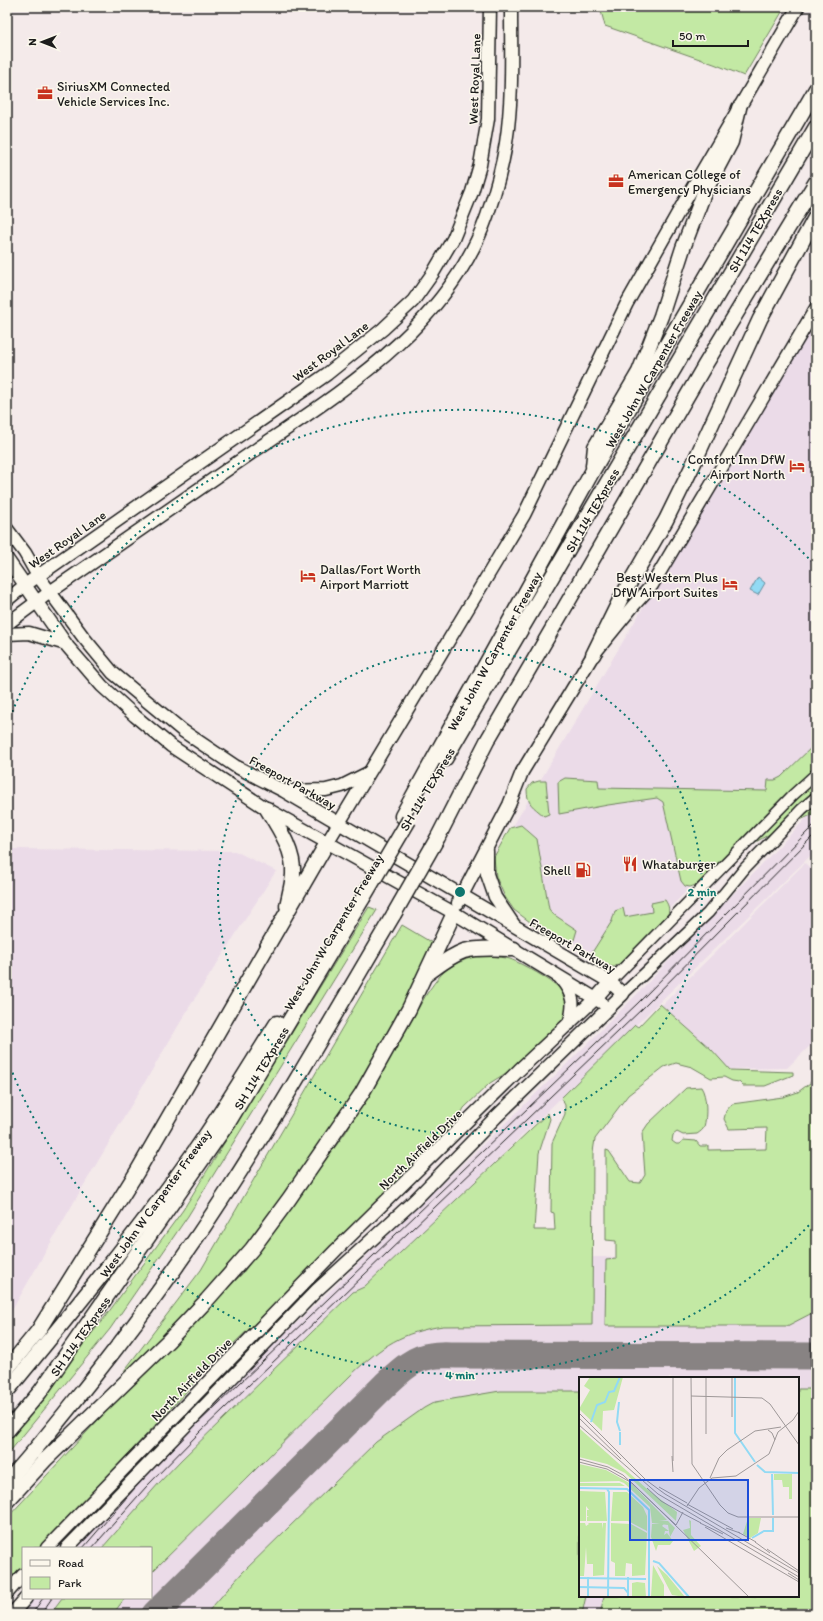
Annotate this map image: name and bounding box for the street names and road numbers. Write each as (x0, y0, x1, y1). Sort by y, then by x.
street label: West Royal Lane (465, 33, 484, 125)
street label: SH 114 TEXpress (725, 185, 786, 275)
street label: West John W Carpenter Freeway (602, 288, 705, 451)
street label: West Royal Lane (289, 318, 371, 385)
street label: SH 114 TEXpress (562, 465, 623, 555)
street label: West Royal Lane (26, 507, 109, 572)
street label: West John W Carpenter Freeway (444, 569, 545, 733)
street label: SH 114 TEXpress (397, 745, 458, 834)
street label: Freeport Parkway (247, 752, 339, 812)
street label: West John W Carpenter Freeway (281, 851, 386, 1013)
street label: Freeport Parkway (527, 915, 618, 976)
street label: SH 114 TEXpress (231, 1024, 292, 1113)
street label: North Airfield Drive (376, 1106, 465, 1193)
street label: West John W Carpenter Freeway (97, 1126, 214, 1280)
street label: SH 114 TEXpress (47, 1293, 114, 1379)
street label: North Airfield Drive (148, 1335, 235, 1424)

